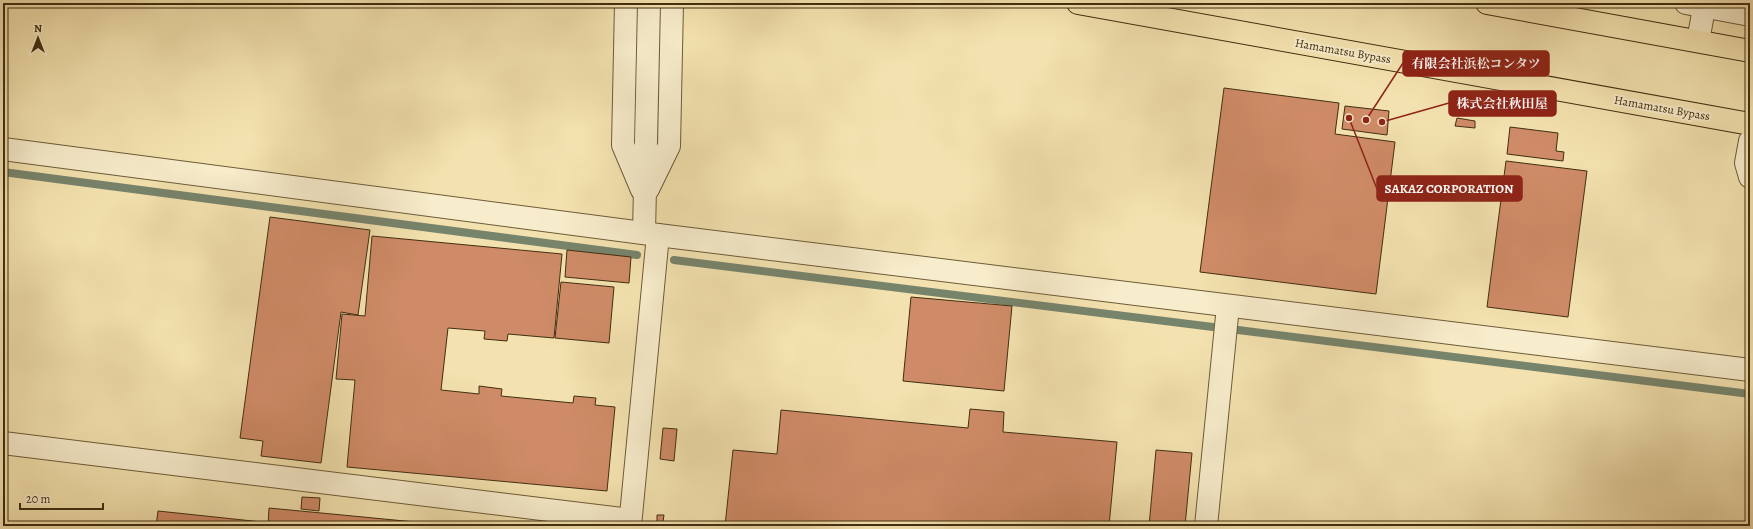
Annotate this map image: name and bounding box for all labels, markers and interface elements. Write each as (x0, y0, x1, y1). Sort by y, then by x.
north arrow (18, 18, 58, 58)
text: N (34, 21, 42, 36)
street label: Hamamatsu Bypass (1294, 35, 1392, 67)
callout: 有限会社浜松コンタツ (1403, 51, 1549, 76)
text: 有限会社浜松コンタツ (1411, 55, 1541, 72)
callout: 株式会社秋田屋 (1449, 91, 1556, 116)
street label: Hamamatsu Bypass (1613, 92, 1711, 124)
text: 株式会社秋田屋 (1456, 95, 1548, 112)
callout: SAKAZ CORPORATION (1377, 176, 1522, 201)
text: SAKAZ CORPORATION (1384, 180, 1514, 197)
scale bar (20, 485, 103, 511)
text: 20 m (26, 491, 50, 507)

